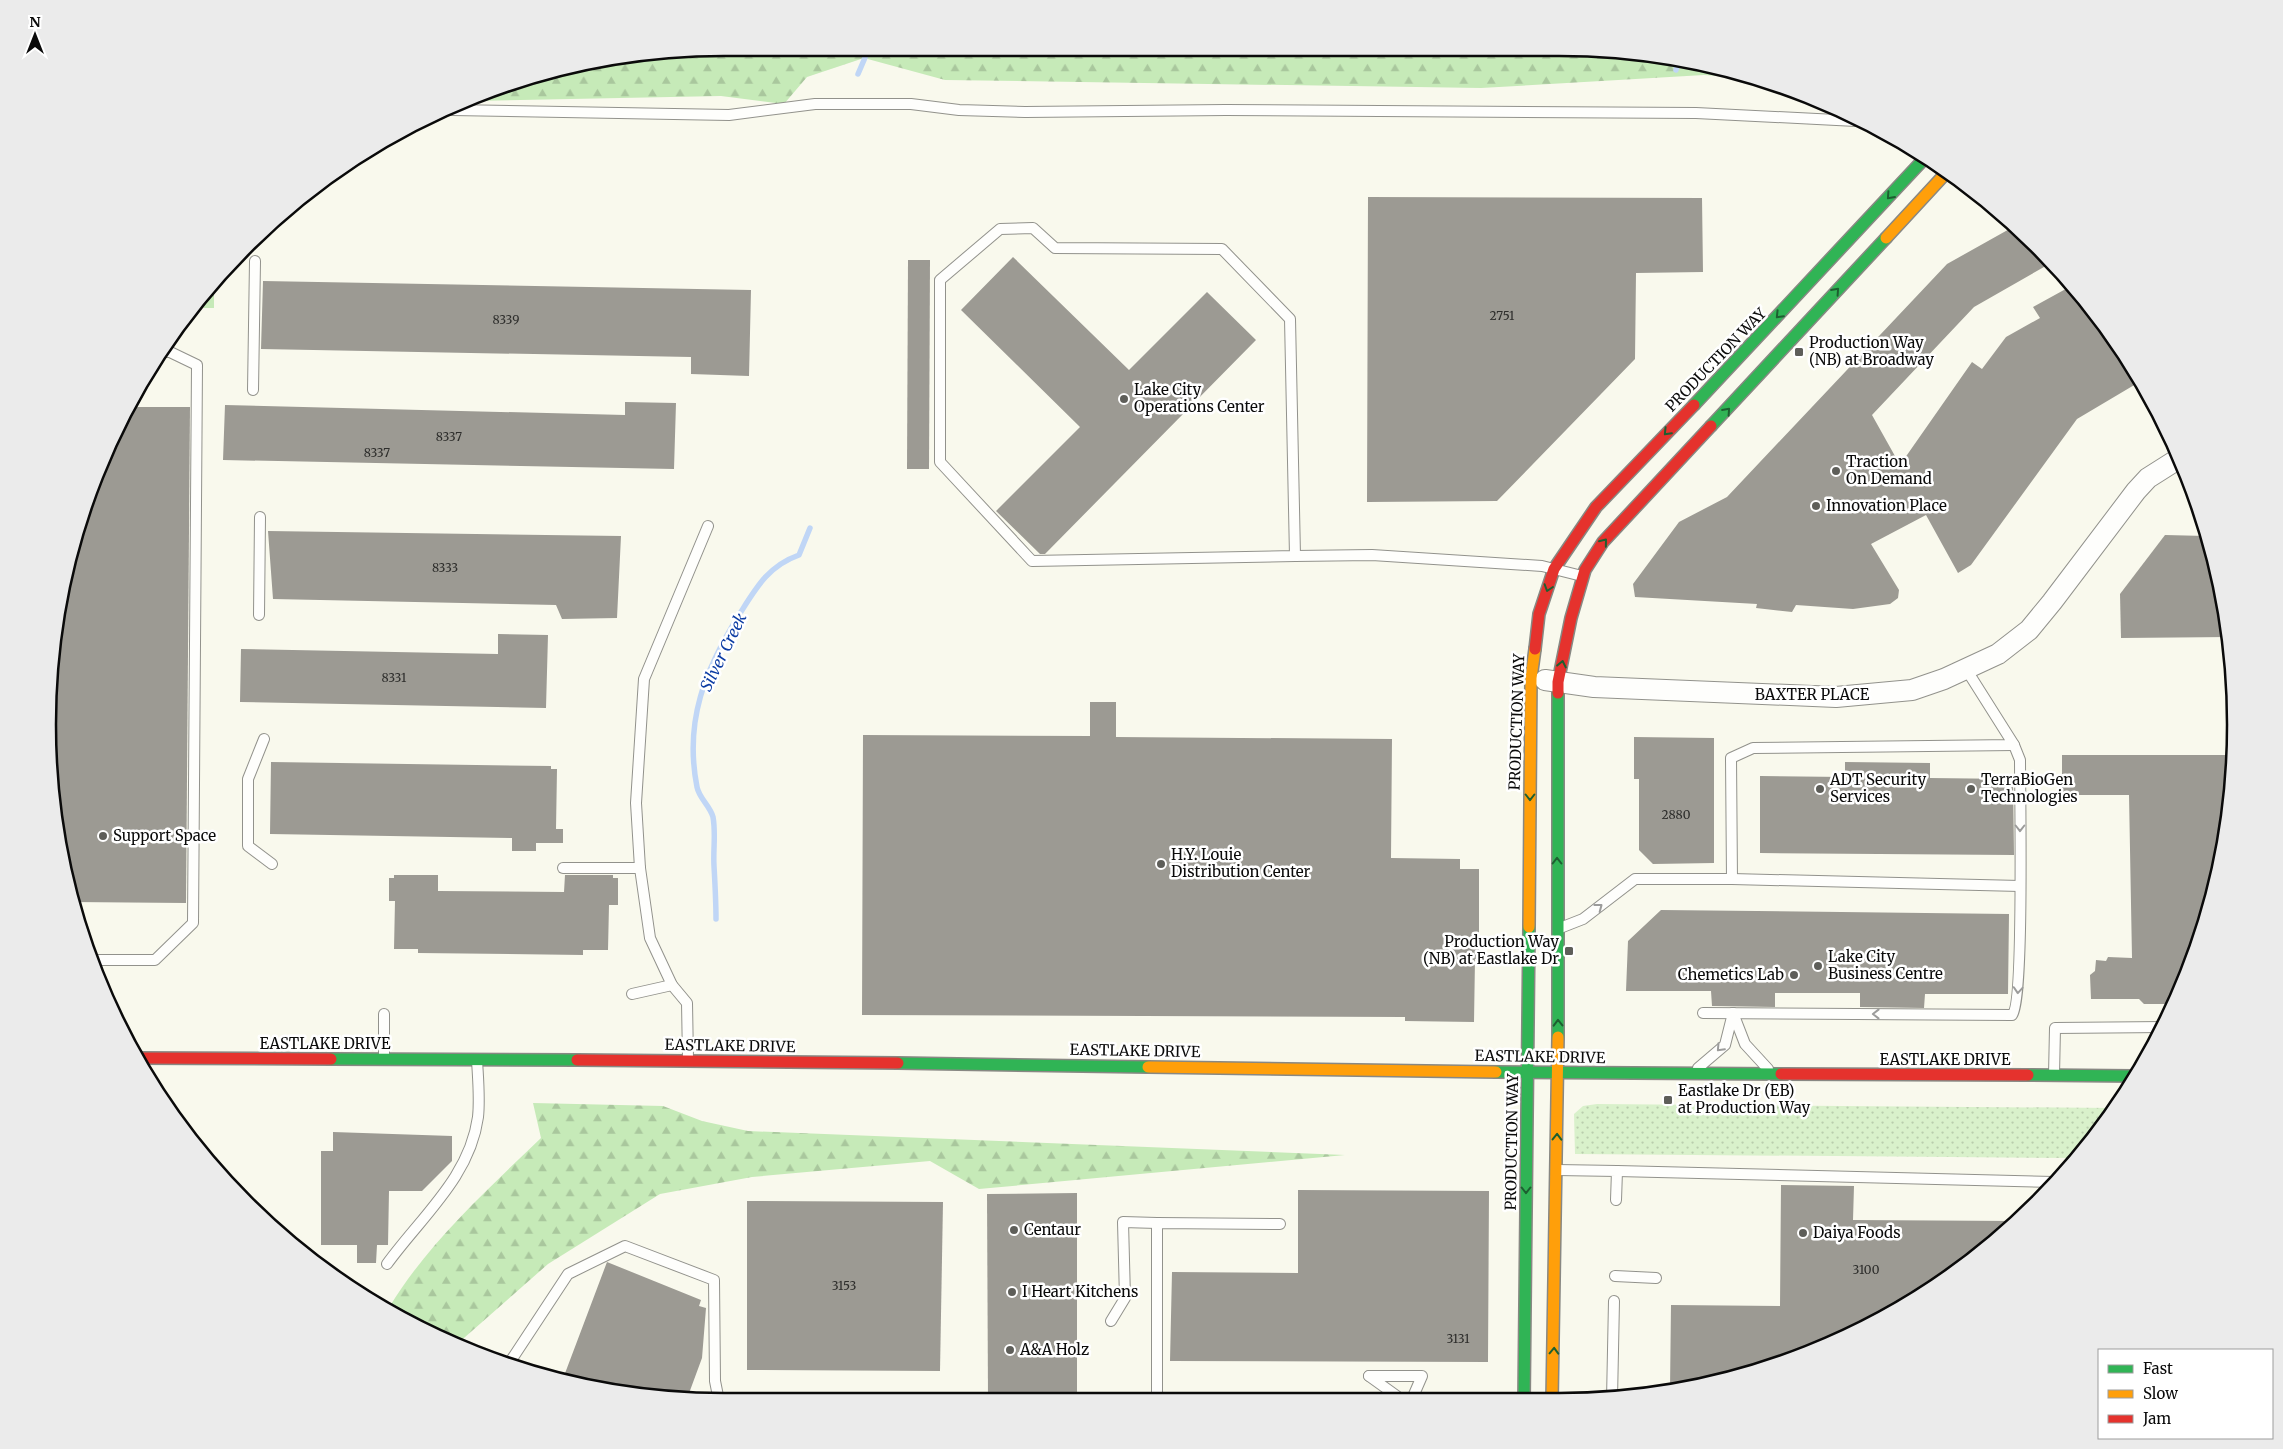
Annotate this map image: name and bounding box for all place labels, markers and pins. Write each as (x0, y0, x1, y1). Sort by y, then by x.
place label: Production Way (NB) at Broadway (1809, 333, 1934, 369)
marker: Production Way (NB) at Broadway (1793, 346, 1805, 358)
place label: Lake City Operations Center (1134, 380, 1265, 416)
marker: Lake City Operations Center (1118, 393, 1130, 405)
place label: Traction On Demand (1846, 452, 1932, 488)
marker: Traction On Demand (1830, 465, 1842, 477)
place label: Innovation Place (1826, 496, 1947, 515)
marker: Innovation Place (1810, 500, 1822, 512)
place label: ADT Security Services (1829, 770, 1926, 806)
place label: TerraBioGen Technologies (1981, 770, 2078, 806)
marker: ADT Security Services (1814, 783, 1826, 795)
marker: TerraBioGen Technologies (1965, 783, 1977, 795)
place label: Support Space (113, 826, 216, 845)
marker: Support Space (97, 830, 109, 842)
place label: H.Y. Louie Distribution Center (1171, 845, 1311, 881)
marker: H.Y. Louie Distribution Center (1155, 858, 1167, 870)
place label: Production Way (NB) at Eastlake Dr (1423, 932, 1559, 968)
marker: Production Way (NB) at Eastlake Dr (1563, 945, 1575, 957)
place label: Lake City Business Centre (1828, 947, 1943, 983)
marker: Lake City Business Centre (1812, 960, 1824, 972)
place label: Chemetics Lab (1678, 965, 1784, 984)
marker: Chemetics Lab (1788, 969, 1800, 981)
place label: Eastlake Dr (EB) at Production Way (1678, 1081, 1810, 1117)
marker: Eastlake Dr (EB) at Production Way (1662, 1094, 1674, 1106)
place label: Centaur (1024, 1220, 1081, 1239)
place label: Daiya Foods (1813, 1223, 1901, 1242)
marker: Centaur (1008, 1224, 1020, 1236)
marker: Daiya Foods (1797, 1227, 1809, 1239)
place label: I Heart Kitchens (1022, 1282, 1138, 1301)
marker: I Heart Kitchens (1006, 1286, 1018, 1298)
place label: A&A Holz (1019, 1340, 1089, 1359)
marker: A&A Holz (1004, 1344, 1016, 1356)

